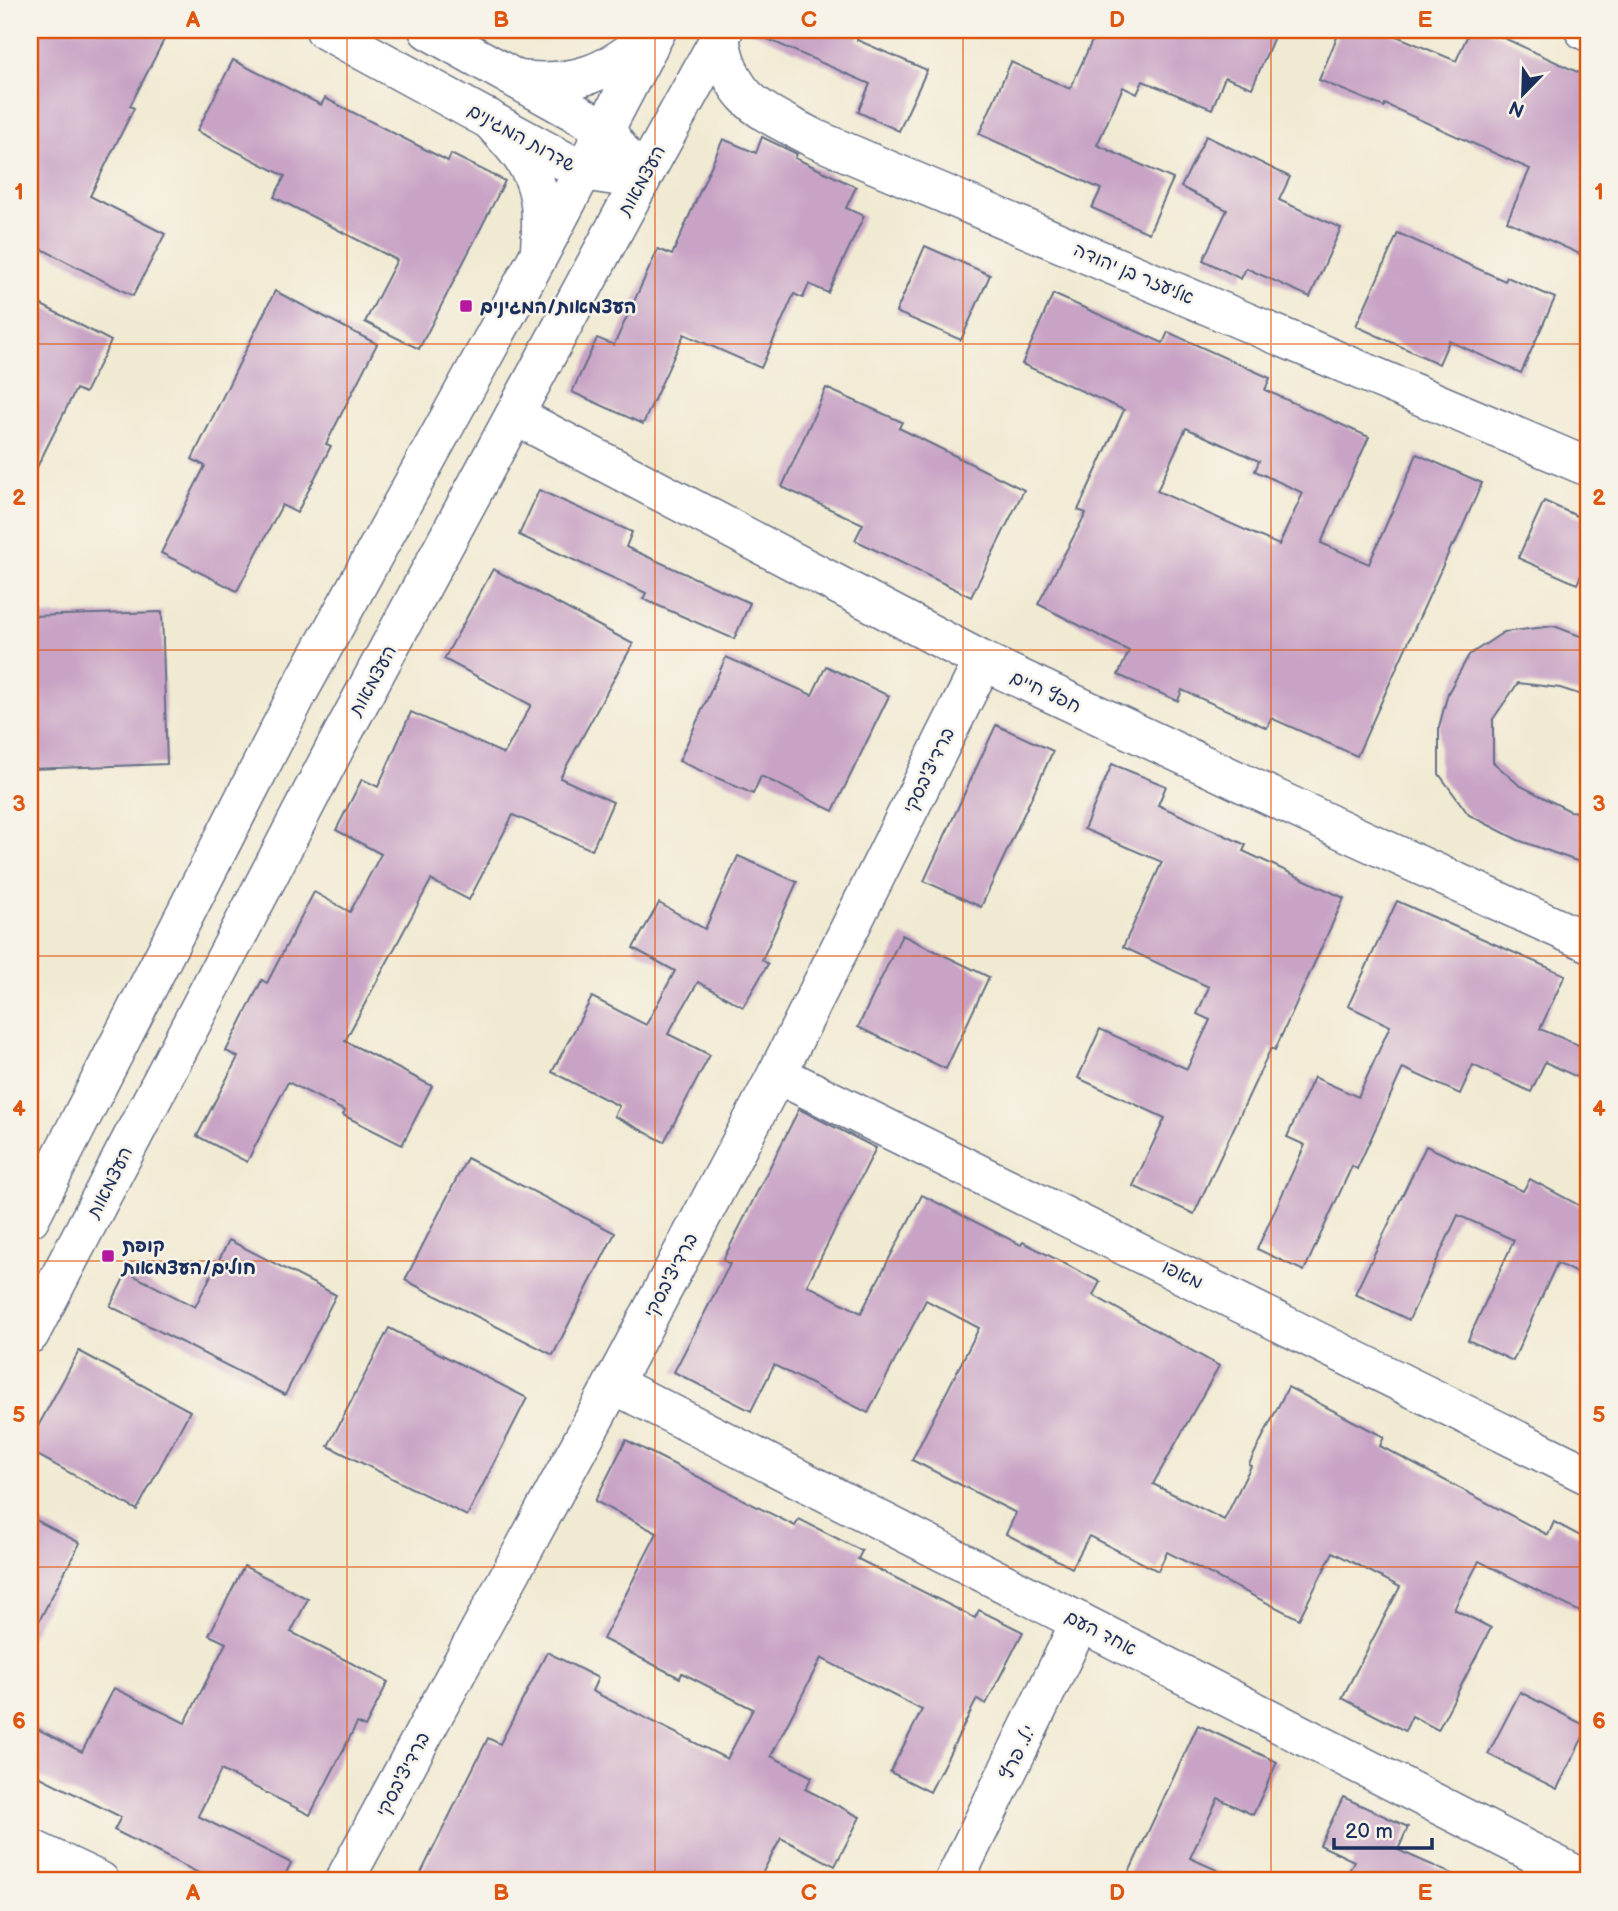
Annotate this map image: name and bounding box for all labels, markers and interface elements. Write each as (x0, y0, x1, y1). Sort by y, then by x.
text: A (185, 6, 201, 34)
text: B (493, 6, 509, 34)
text: C (801, 6, 817, 34)
text: D (1109, 6, 1125, 34)
text: E (1418, 6, 1433, 34)
north arrow (1488, 60, 1558, 130)
text: N (1506, 95, 1528, 122)
street label: שדרות המגינים (463, 99, 579, 178)
street label: העצמאות (613, 141, 671, 221)
text: 1 (14, 178, 24, 206)
text: 1 (1594, 178, 1604, 206)
street label: אליעזר בן יהודה (1070, 239, 1197, 310)
place label: העצמאות/המגינים (480, 296, 636, 319)
marker: העצמאות/המגינים (458, 298, 474, 314)
text: 2 (12, 484, 26, 512)
text: 2 (1592, 484, 1606, 512)
street label: העצמאות (344, 641, 402, 721)
street label: חפץ חיים (1007, 666, 1084, 719)
street label: ברדיצ'בסקי (899, 724, 960, 817)
text: 3 (12, 790, 26, 818)
text: 3 (1592, 790, 1606, 818)
text: 4 (12, 1095, 26, 1123)
text: 4 (1592, 1095, 1606, 1123)
street label: העצמאות (82, 1143, 138, 1223)
street label: ברדיצ'בסקי (639, 1229, 703, 1322)
place label: קופת חולים/העצמאות (120, 1235, 256, 1280)
marker: קופת חולים/העצמאות (100, 1248, 116, 1264)
street label: מאפו (1158, 1256, 1207, 1295)
text: 5 (12, 1401, 26, 1429)
text: 5 (1592, 1401, 1606, 1429)
street label: אחד העם (1061, 1606, 1140, 1661)
text: 6 (12, 1707, 26, 1735)
text: 6 (1592, 1707, 1606, 1735)
street label: י.ל. פרץ (995, 1722, 1041, 1784)
street label: ברדיצ'בסקי (371, 1728, 435, 1821)
scale bar (1334, 1806, 1432, 1850)
text: 20 m (1345, 1819, 1393, 1844)
text: A (185, 1879, 201, 1907)
text: B (493, 1879, 509, 1907)
text: C (801, 1879, 817, 1907)
text: D (1109, 1879, 1125, 1907)
text: E (1418, 1879, 1433, 1907)

